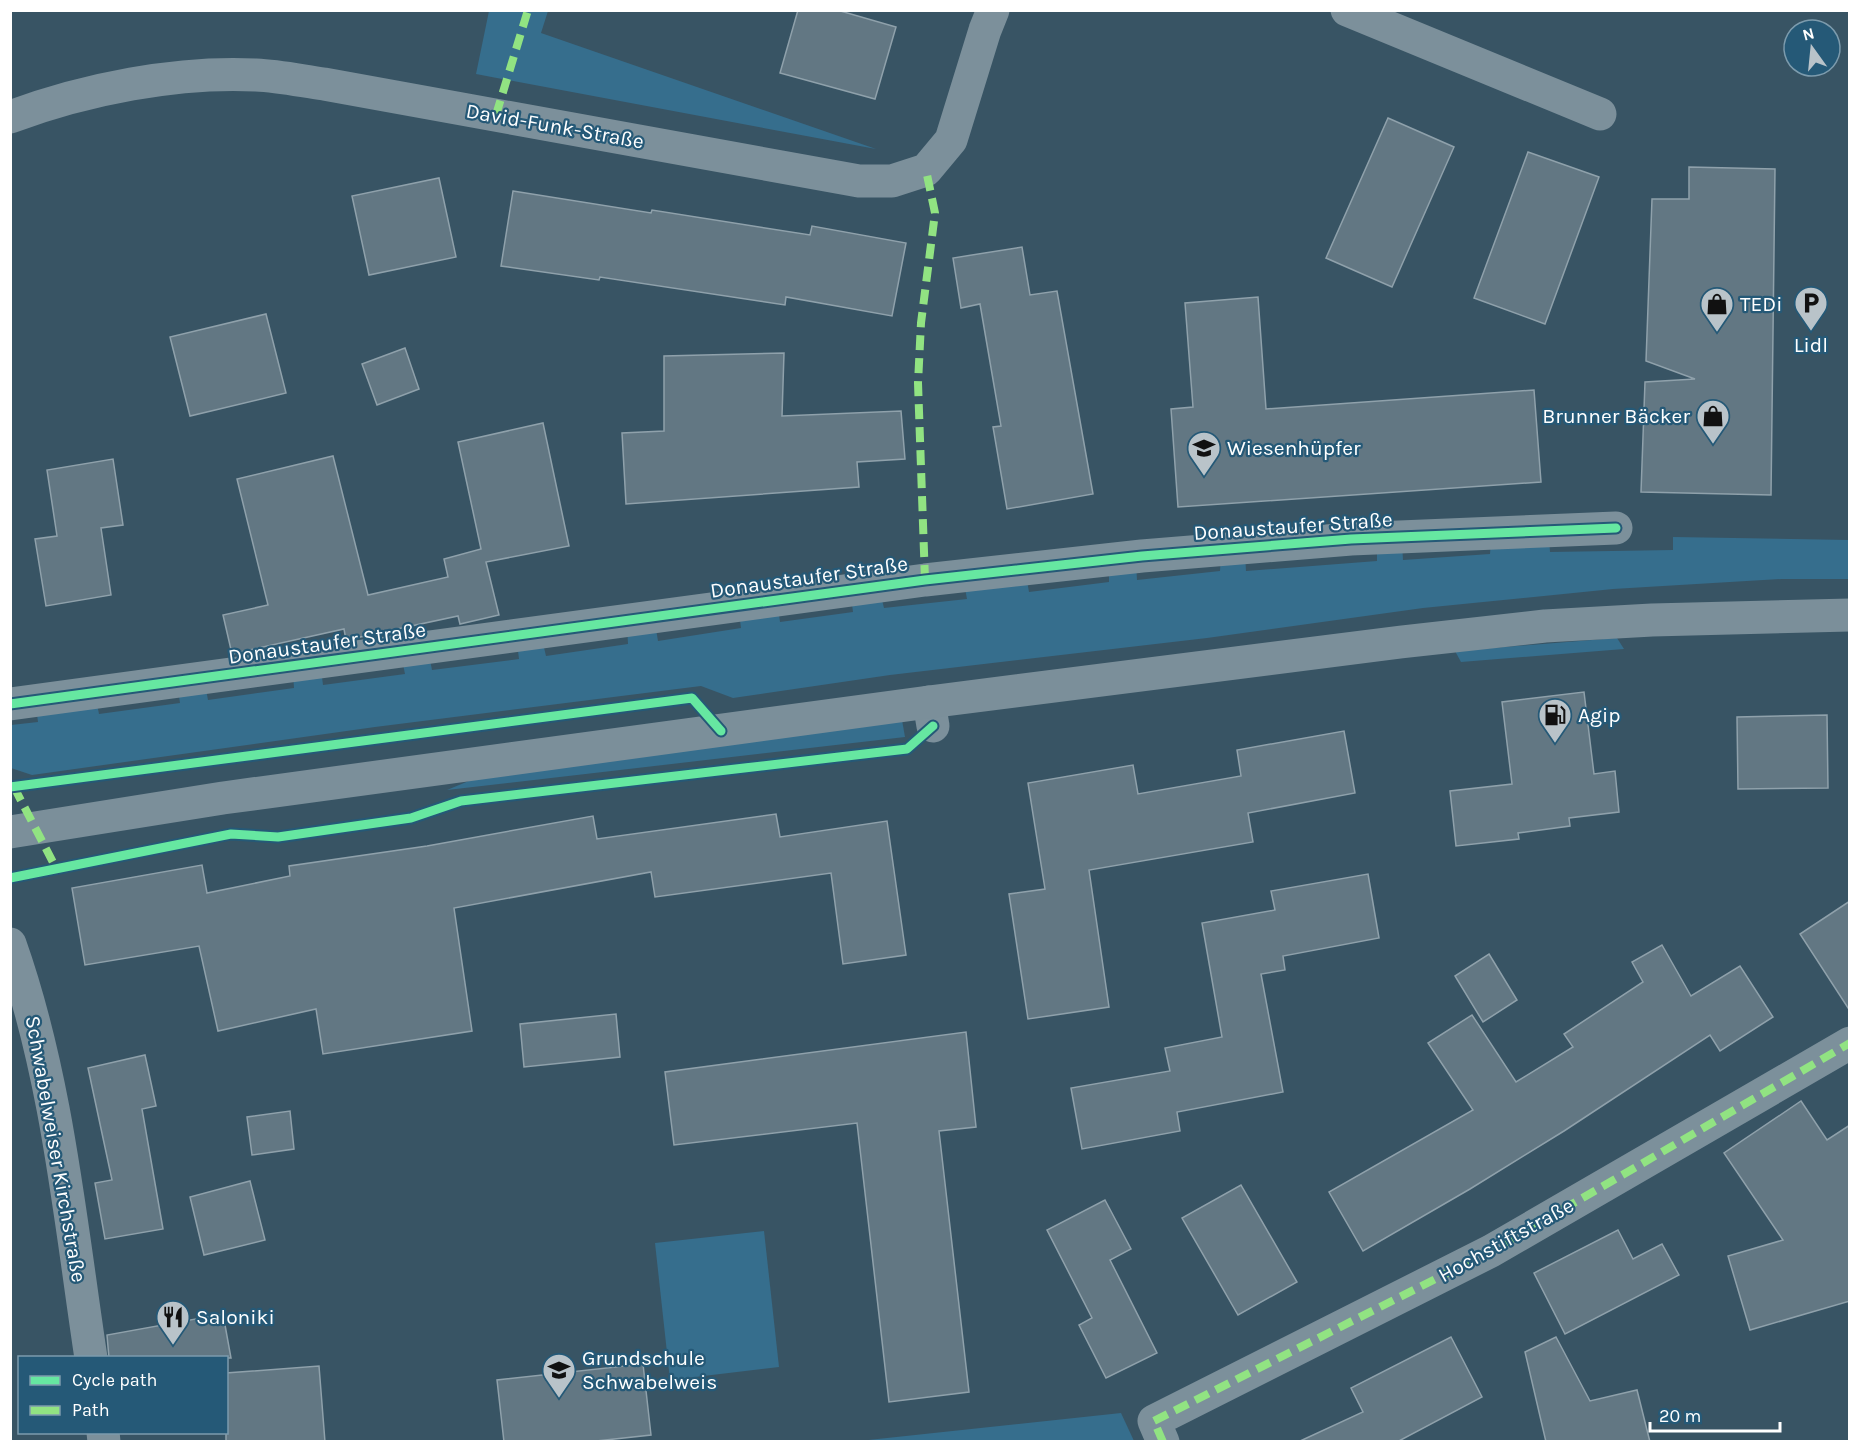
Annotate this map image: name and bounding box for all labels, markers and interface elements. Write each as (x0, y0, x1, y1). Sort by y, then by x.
north arrow (1782, 18, 1842, 78)
text: N (1800, 23, 1816, 45)
street label: David-Funk-Straße (464, 99, 646, 153)
parking icon: Lidl (1793, 285, 1829, 332)
shop icon: TEDi (1699, 286, 1735, 333)
place label: TEDi (1740, 292, 1782, 316)
place label: Lidl (1794, 333, 1828, 357)
shop icon: Brunner Bäcker (1695, 398, 1731, 445)
place label: Brunner Bäcker (1542, 404, 1690, 428)
school or university icon: Wiesenhüpfer (1186, 430, 1222, 477)
place label: Wiesenhüpfer (1227, 436, 1361, 460)
street label: Donaustaufer Straße (1193, 507, 1393, 545)
street label: Donaustaufer Straße (709, 551, 909, 603)
street label: Donaustaufer Straße (227, 617, 427, 669)
fuel station icon: Agip (1537, 697, 1573, 744)
place label: Agip (1578, 703, 1620, 727)
street label: Schwabelweiser Kirchstraße (21, 1014, 91, 1284)
street label: Hochstiftstraße (1434, 1193, 1578, 1287)
restaurant icon: Saloniki (155, 1299, 191, 1346)
place label: Saloniki (196, 1305, 275, 1329)
place label: Grundschule Schwabelweis (582, 1346, 717, 1394)
school or university icon: Grundschule Schwabelweis (541, 1352, 577, 1399)
legend (18, 1356, 228, 1434)
text: Cycle path (72, 1369, 157, 1391)
scale bar (1650, 1395, 1780, 1433)
text: Path (72, 1399, 110, 1421)
text: 20 m (1659, 1405, 1701, 1427)

